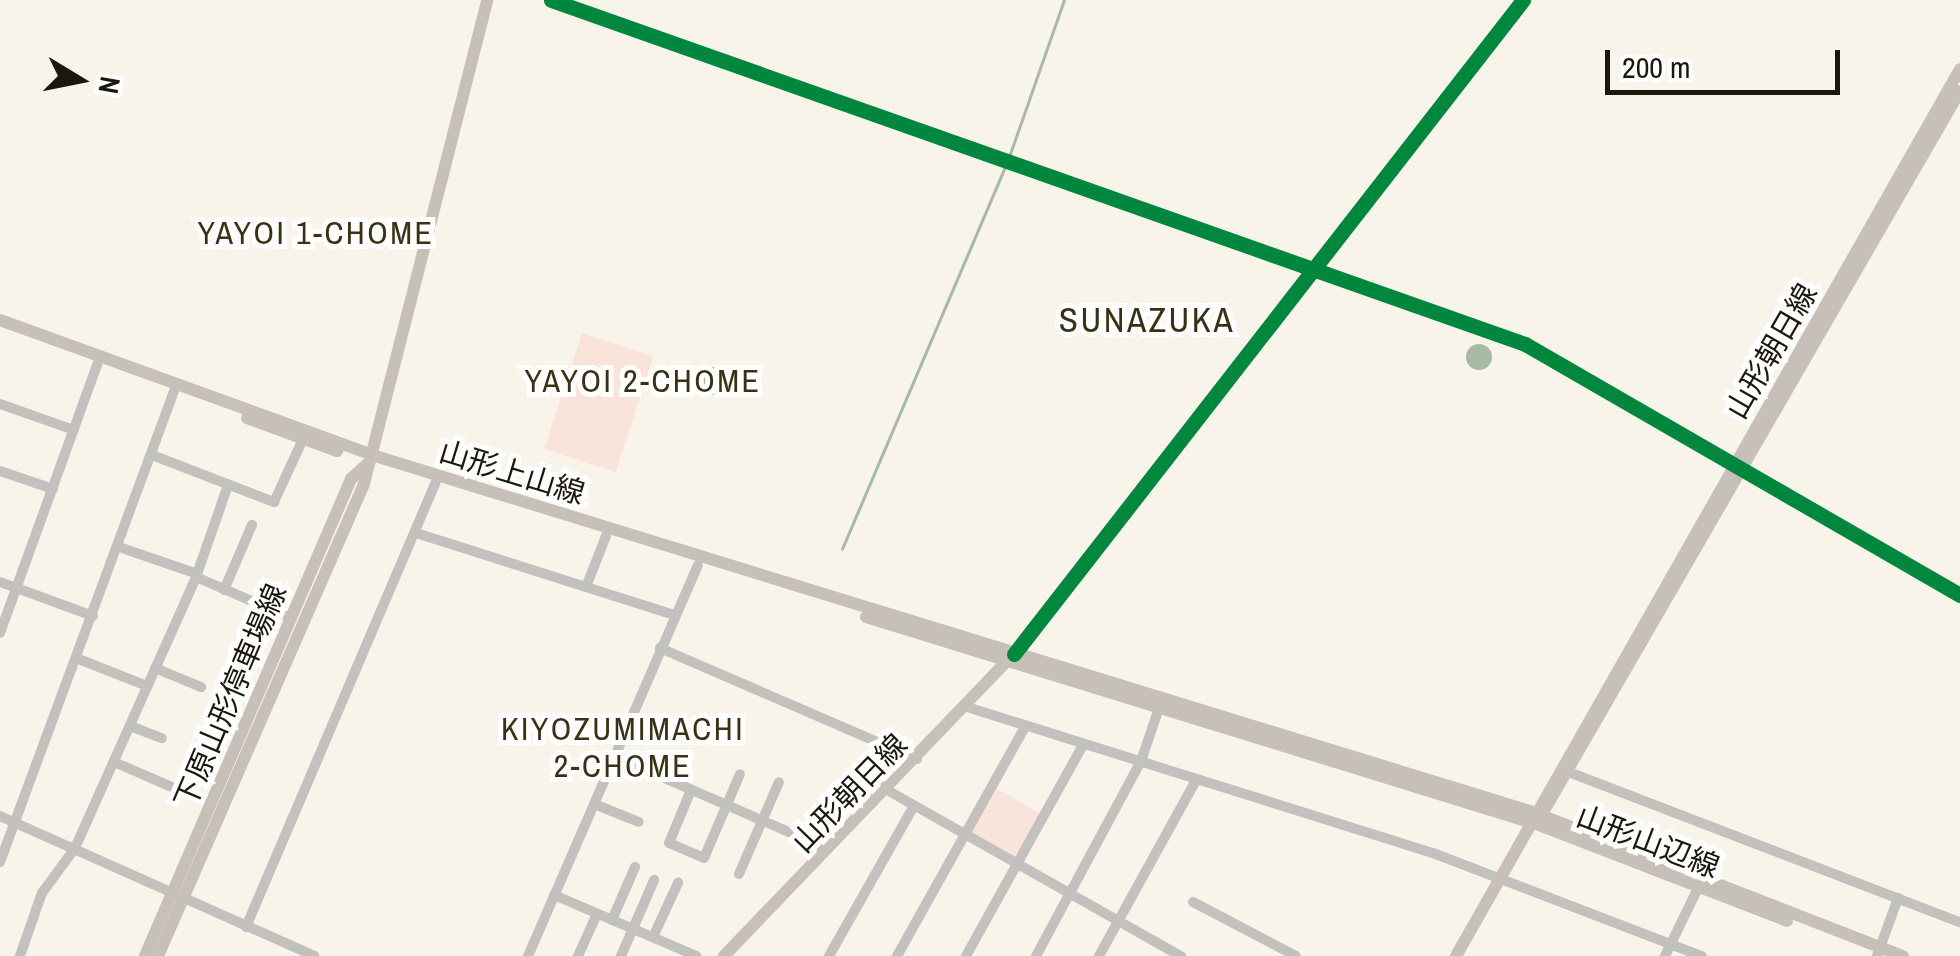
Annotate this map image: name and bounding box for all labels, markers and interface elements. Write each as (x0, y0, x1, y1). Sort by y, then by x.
north arrow (30, 30, 130, 130)
scale bar (1610, 30, 1845, 92)
text: 200 m (1622, 47, 1690, 87)
text: N (89, 74, 130, 97)
district label: YAYOI 1-CHOME (197, 214, 435, 252)
street label: 山形朝日線 (1718, 277, 1824, 425)
district label: SUNAZUKA (1059, 299, 1235, 341)
district label: YAYOI 2-CHOME (524, 362, 762, 400)
street label: 山形上山線 (435, 433, 589, 511)
street label: 下原山形停車場線 (167, 579, 293, 813)
district label: KIYOZUMIMACHI 2-CHOME (501, 711, 745, 786)
street label: 山形朝日線 (784, 727, 914, 859)
street label: 山形山辺線 (1572, 797, 1724, 885)

